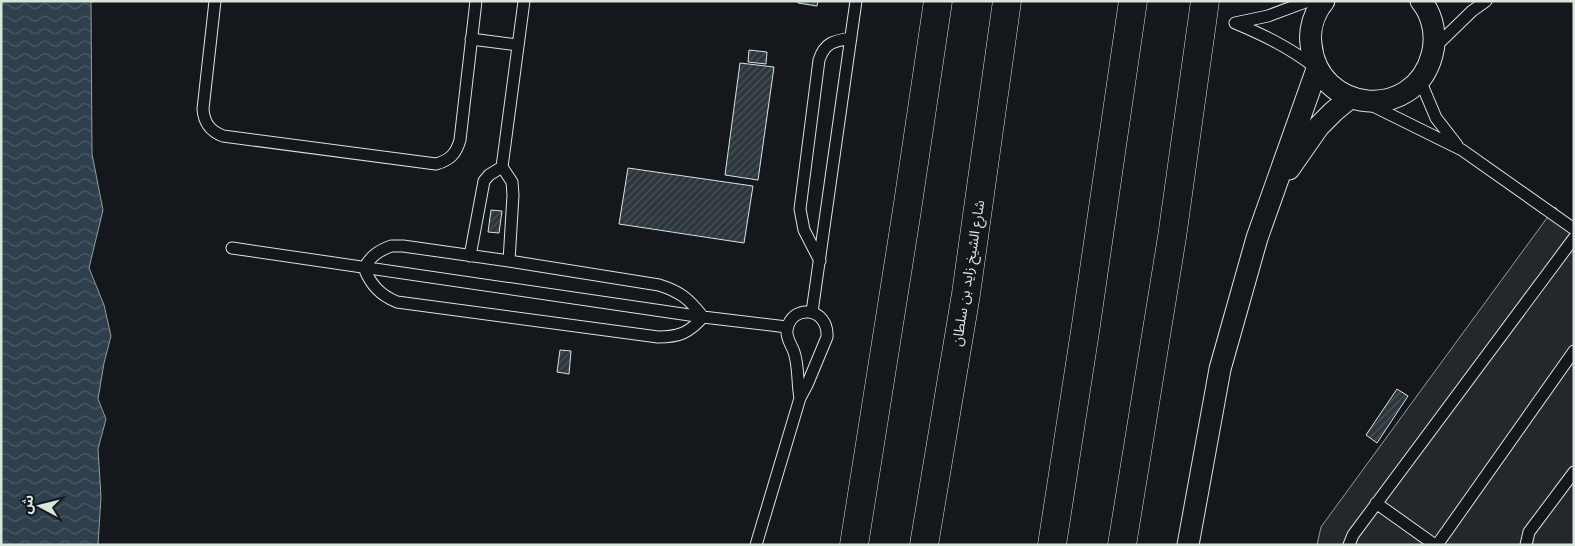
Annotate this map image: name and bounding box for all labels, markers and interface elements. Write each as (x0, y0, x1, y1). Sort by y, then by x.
street label: شارع الشيخ زايد بن سلطان (947, 199, 990, 348)
north arrow (15, 481, 65, 531)
text: ش (16, 494, 37, 515)

